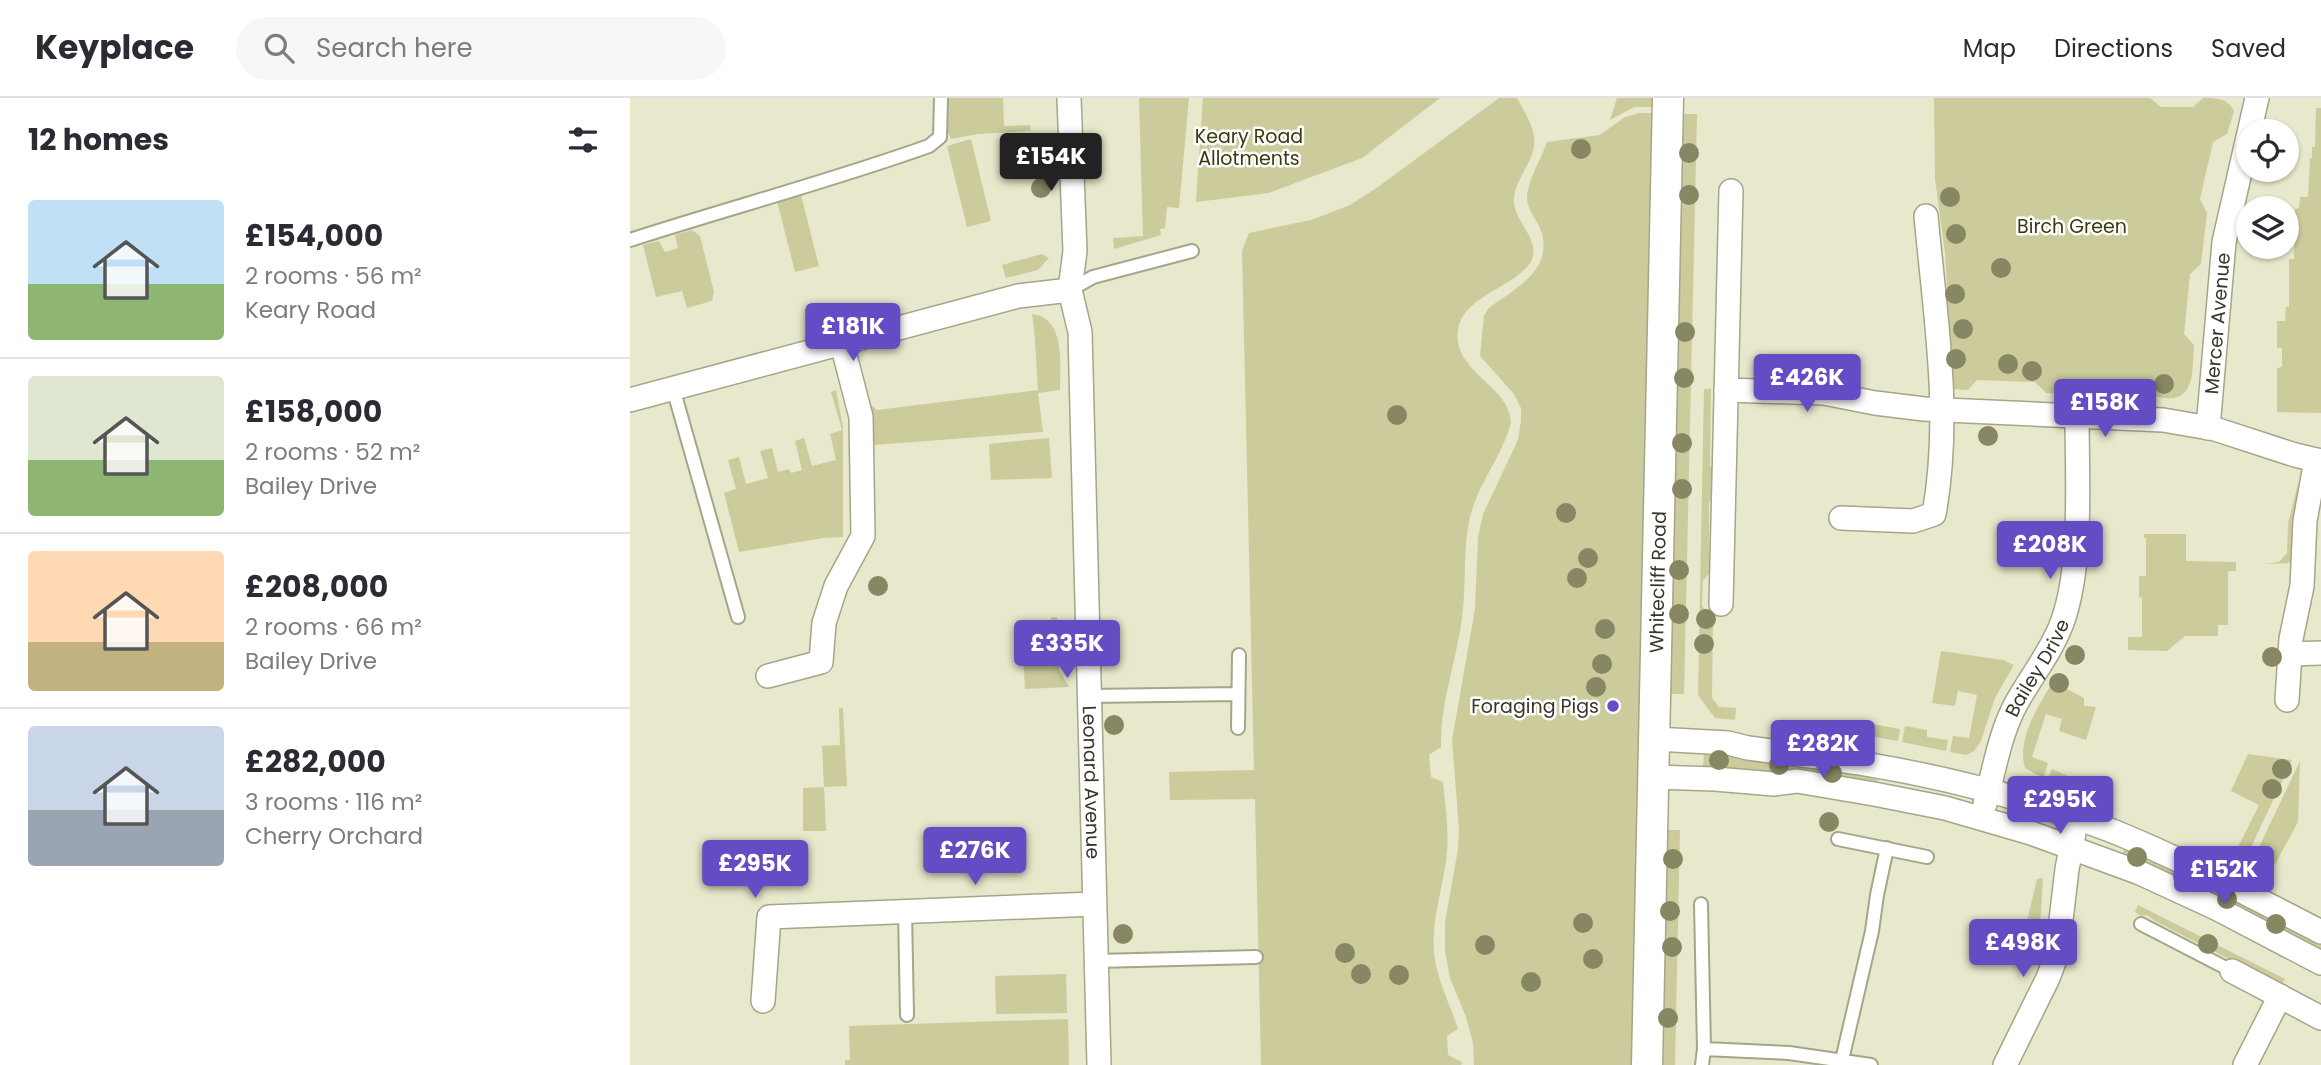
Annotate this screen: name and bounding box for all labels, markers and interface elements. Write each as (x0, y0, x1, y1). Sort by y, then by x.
search box (236, 17, 726, 80)
text: Keyplace (35, 24, 194, 71)
icon: search (260, 29, 298, 67)
text: Search here (316, 30, 473, 66)
text: Map (1963, 32, 2016, 65)
text: Directions (2054, 32, 2173, 65)
text: Saved (2211, 32, 2286, 65)
text: 12 homes (28, 118, 169, 161)
map controls (2236, 119, 2299, 259)
button: locate (2236, 119, 2299, 182)
icon: filters (564, 121, 602, 159)
park label: Keary Road Allotments (1195, 123, 1303, 172)
pin: £154K (1002, 134, 1100, 193)
text: £154K (1016, 140, 1086, 172)
button: layers (2236, 196, 2299, 259)
park label: Birch Green (2017, 213, 2127, 240)
text: £154,000 (245, 214, 383, 257)
icon: home (84, 228, 168, 312)
street label: Mercer Avenue (2198, 251, 2237, 395)
text: 2 rooms · 56 m² (245, 260, 422, 292)
text: Keary Road (245, 294, 376, 326)
pin: £181K (804, 303, 902, 363)
text: £181K (821, 310, 885, 342)
pin: £426K (1758, 354, 1856, 414)
text: £426K (1770, 361, 1844, 393)
pin: £158K (2056, 380, 2154, 439)
text: £158K (2070, 386, 2140, 418)
text: £158,000 (245, 390, 382, 433)
icon: home (84, 404, 168, 488)
text: 2 rooms · 52 m² (245, 436, 420, 468)
text: Bailey Drive (245, 470, 377, 502)
street label: Whitecliff Road (1643, 511, 1673, 653)
pin: £208K (2001, 522, 2099, 581)
text: £208K (2013, 528, 2087, 560)
text: £208,000 (245, 565, 388, 608)
icon: home (84, 579, 168, 663)
text: 2 rooms · 66 m² (245, 611, 422, 643)
street label: Bailey Drive (1999, 615, 2076, 721)
pin: £335K (1018, 620, 1116, 680)
text: £335K (1030, 627, 1104, 659)
text: Bailey Drive (245, 645, 377, 677)
place label: Foraging Pigs (1471, 693, 1599, 720)
marker: Foraging Pigs (1605, 698, 1621, 714)
street label: Leonard Avenue (1076, 705, 1107, 859)
pin: £282K (1774, 720, 1872, 780)
text: £282K (1787, 727, 1859, 759)
text: £282,000 (245, 740, 386, 783)
icon: home (84, 754, 168, 838)
pin: £295K (2011, 776, 2109, 836)
text: £295K (2023, 783, 2097, 815)
text: 3 rooms · 116 m² (245, 786, 422, 818)
text: Cherry Orchard (245, 820, 423, 852)
pin: £276K (926, 828, 1024, 887)
text: £276K (939, 834, 1011, 866)
pin: £295K (706, 840, 804, 900)
pin: £152K (2175, 846, 2273, 906)
text: £295K (718, 847, 792, 879)
text: £152K (2190, 853, 2258, 885)
pin: £498K (1974, 920, 2072, 979)
text: £498K (1985, 926, 2061, 958)

